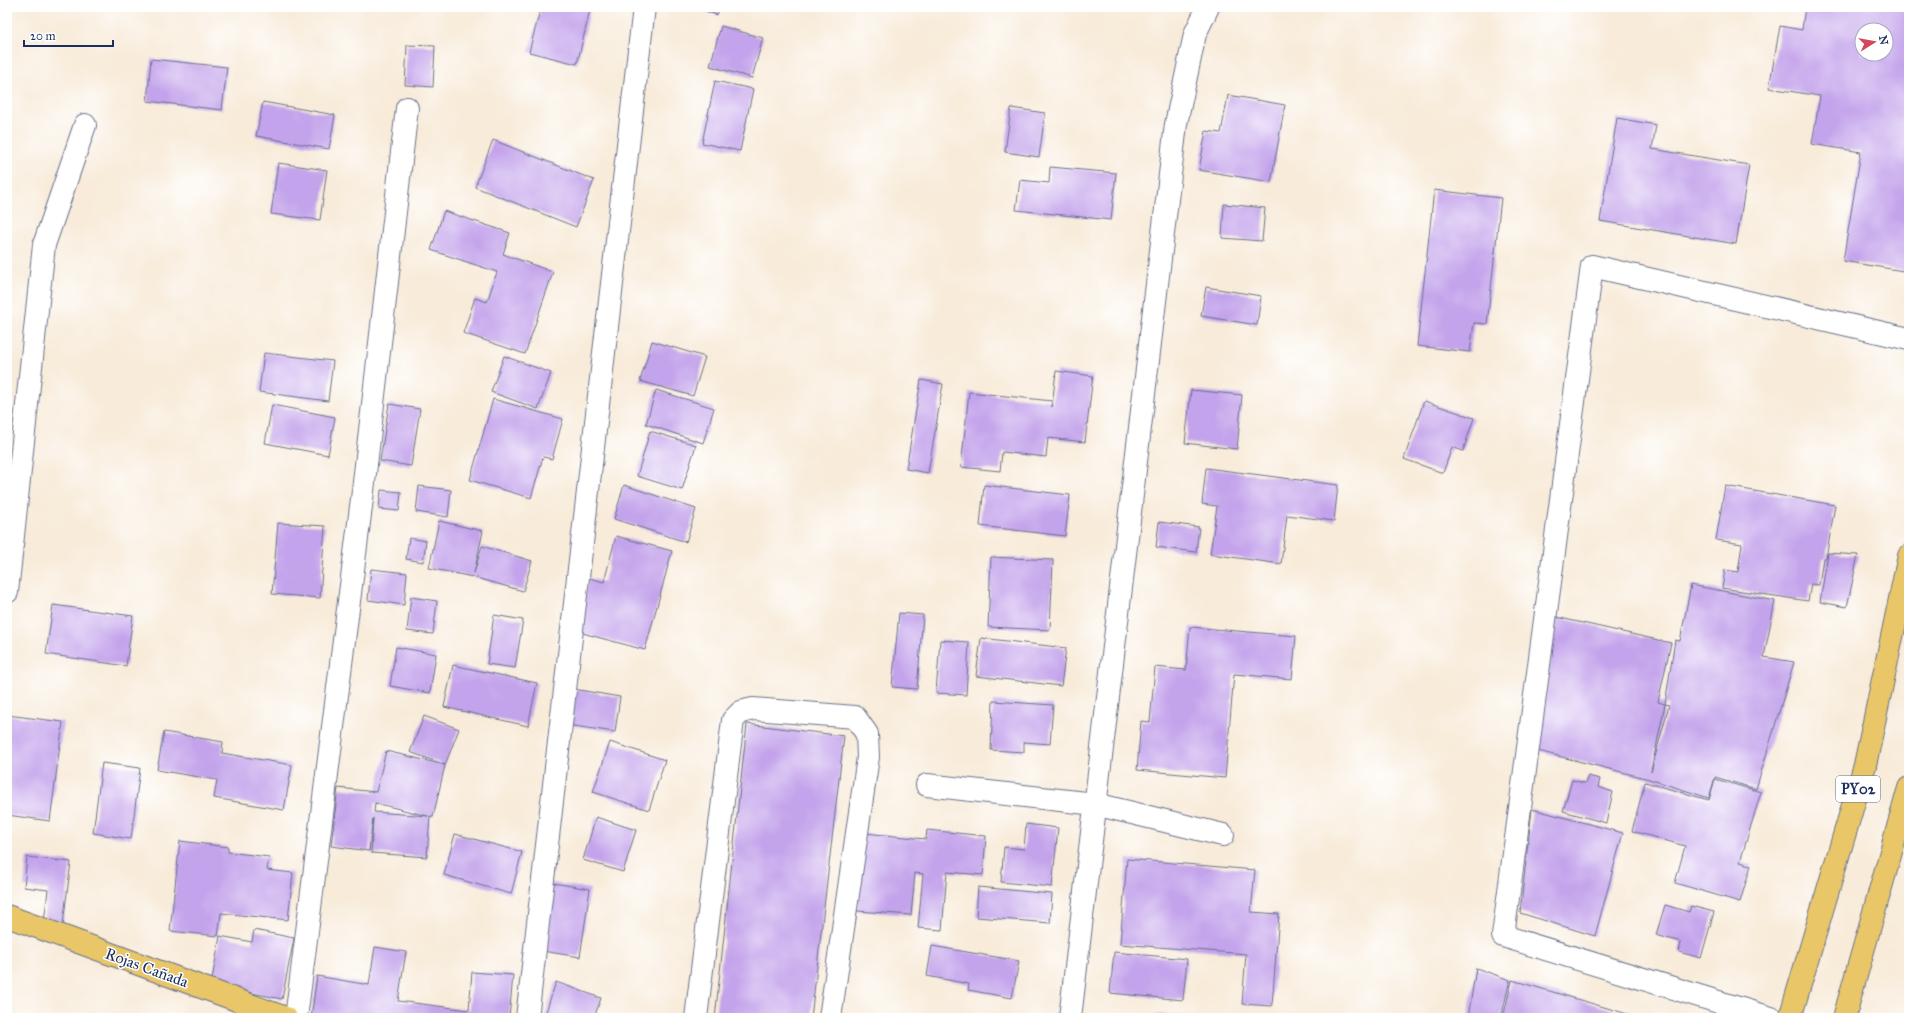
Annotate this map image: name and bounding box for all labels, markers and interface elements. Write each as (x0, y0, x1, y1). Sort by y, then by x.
scale bar (24, 22, 113, 48)
north arrow (1854, 22, 1894, 62)
text: 20 m (30, 29, 56, 43)
text: N (1876, 34, 1891, 47)
road number: PY02 (1836, 776, 1880, 802)
street label: Rojas Cañada (103, 944, 191, 991)

